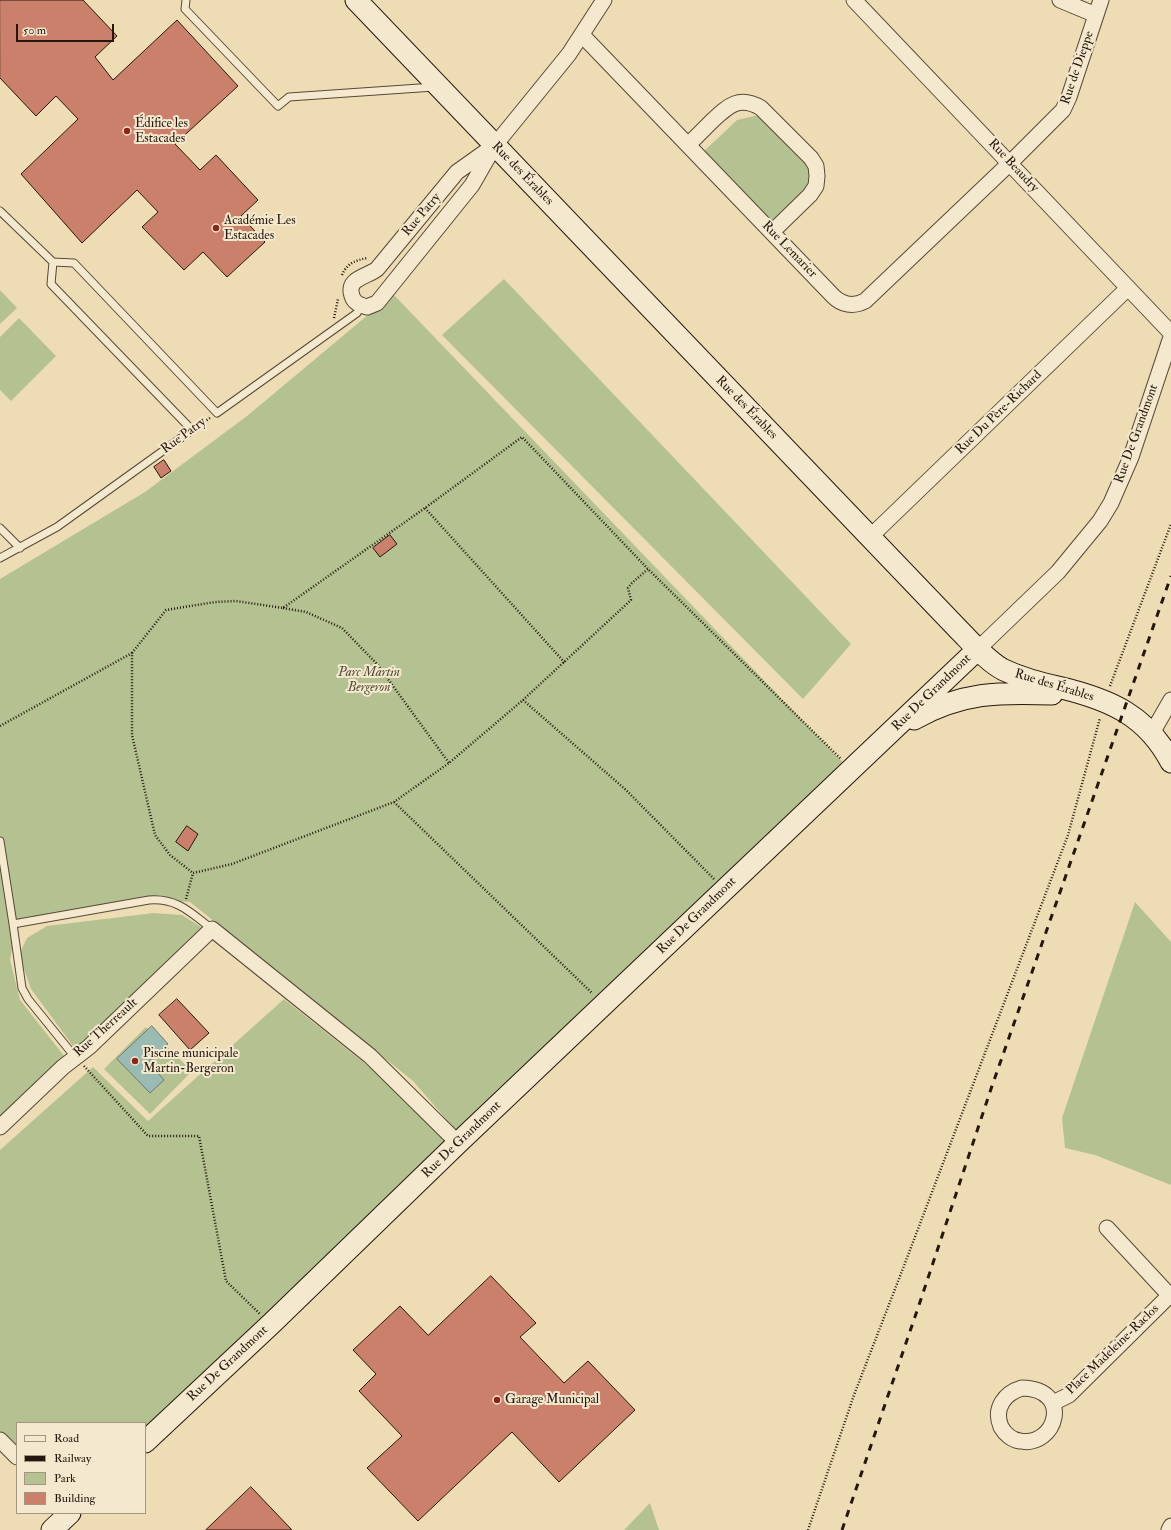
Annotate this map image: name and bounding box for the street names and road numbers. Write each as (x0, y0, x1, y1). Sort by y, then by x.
street label: Rue de Dieppe (1058, 29, 1098, 107)
street label: Rue Beaudry (984, 136, 1042, 196)
street label: Rue des Érables (488, 139, 556, 209)
street label: Rue Patry (399, 190, 445, 240)
street label: Rue Lemarier (758, 218, 820, 282)
street label: Rue Du Père-Richard (953, 368, 1045, 458)
street label: Rue des Érables (712, 373, 780, 443)
street label: Rue De Grandmont (1112, 382, 1162, 486)
street label: Rue Patry (159, 415, 209, 457)
street label: Rue De Grandmont (889, 651, 975, 735)
street label: Rue des Érables (1012, 667, 1096, 705)
street label: Rue De Grandmont (654, 874, 740, 958)
street label: Rue Therreault (71, 995, 141, 1061)
street label: Rue De Grandmont (419, 1098, 505, 1182)
street label: Place Madeleine-Raclos (1063, 1302, 1163, 1398)
street label: Rue De Grandmont (185, 1323, 271, 1405)

